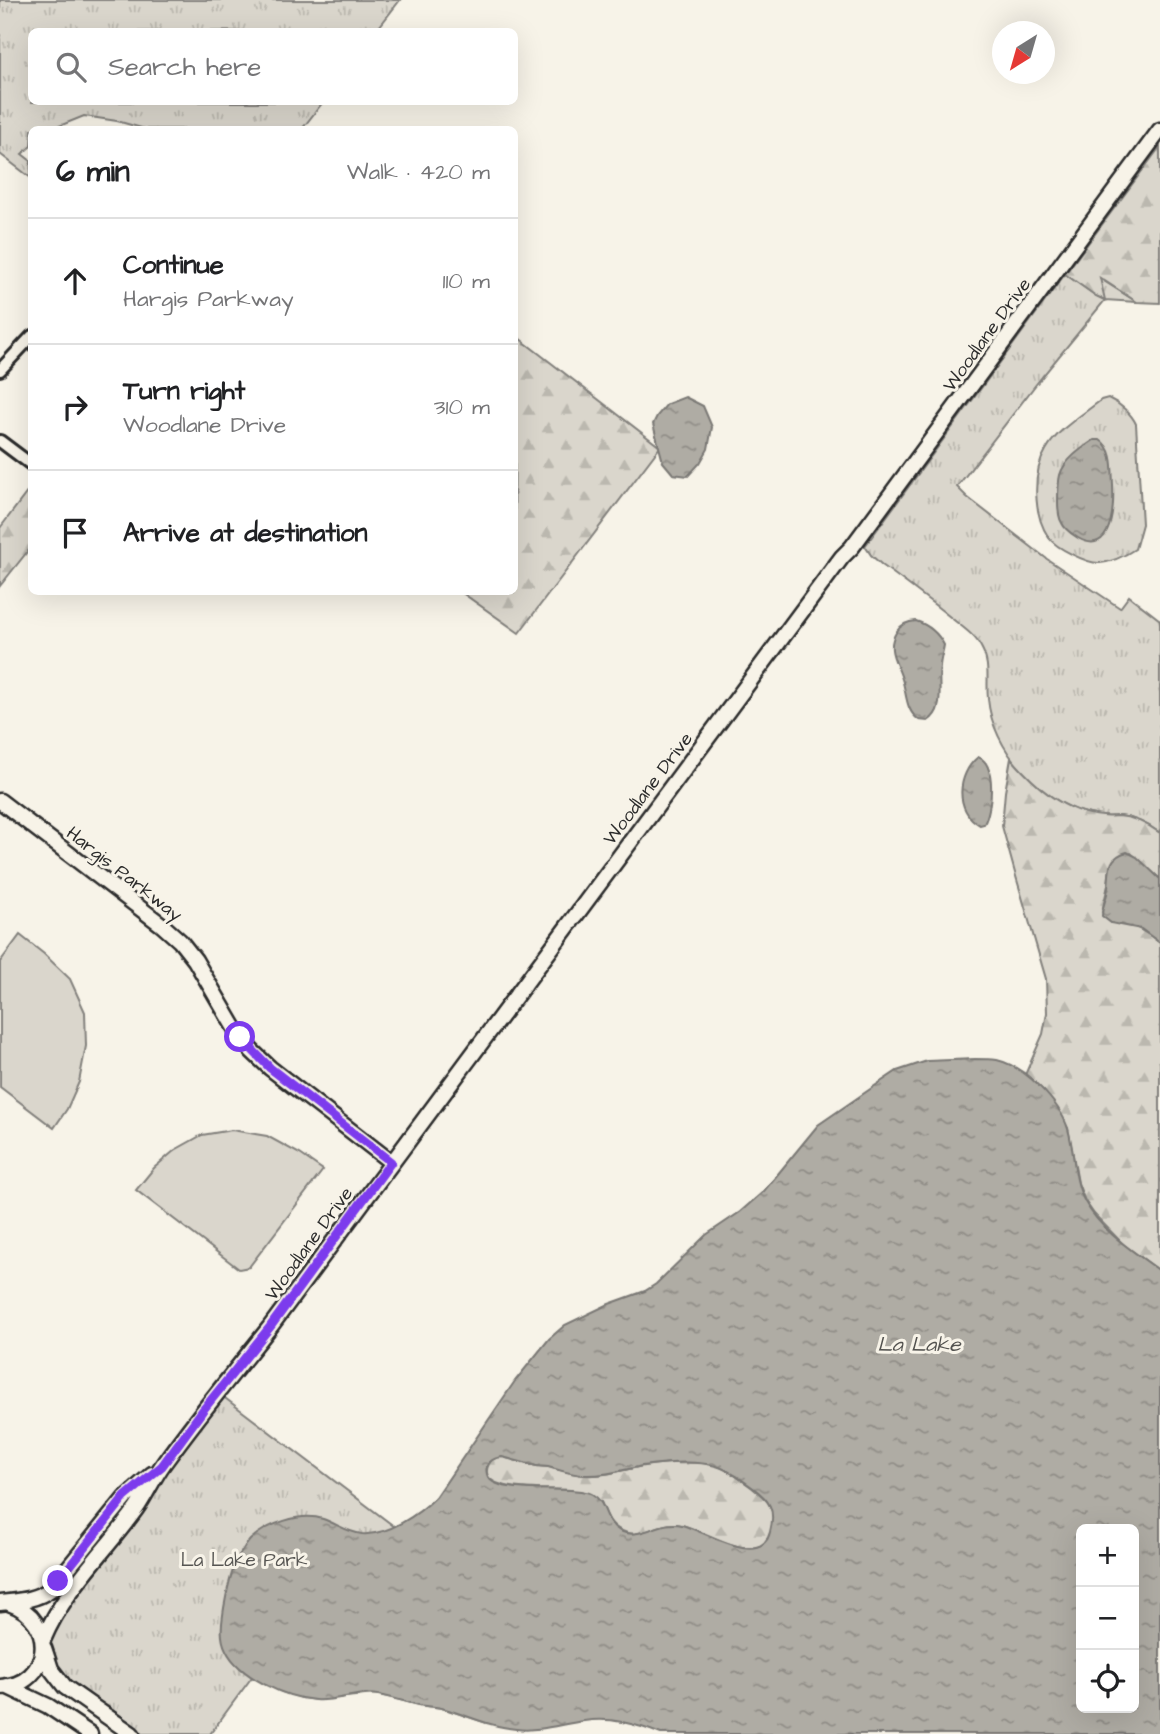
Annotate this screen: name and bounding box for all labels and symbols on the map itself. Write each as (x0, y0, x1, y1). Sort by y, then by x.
north arrow (992, 21, 1055, 84)
street label: Woodlane Drive (937, 272, 1038, 397)
street label: Woodlane Drive (597, 727, 700, 851)
street label: Hargis Parkway (60, 820, 188, 929)
route start (224, 1021, 255, 1052)
street label: Woodlane Drive (259, 1181, 360, 1306)
water label: La Lake (877, 1330, 962, 1359)
park label: La Lake Park (181, 1547, 308, 1574)
route end (42, 1565, 73, 1596)

